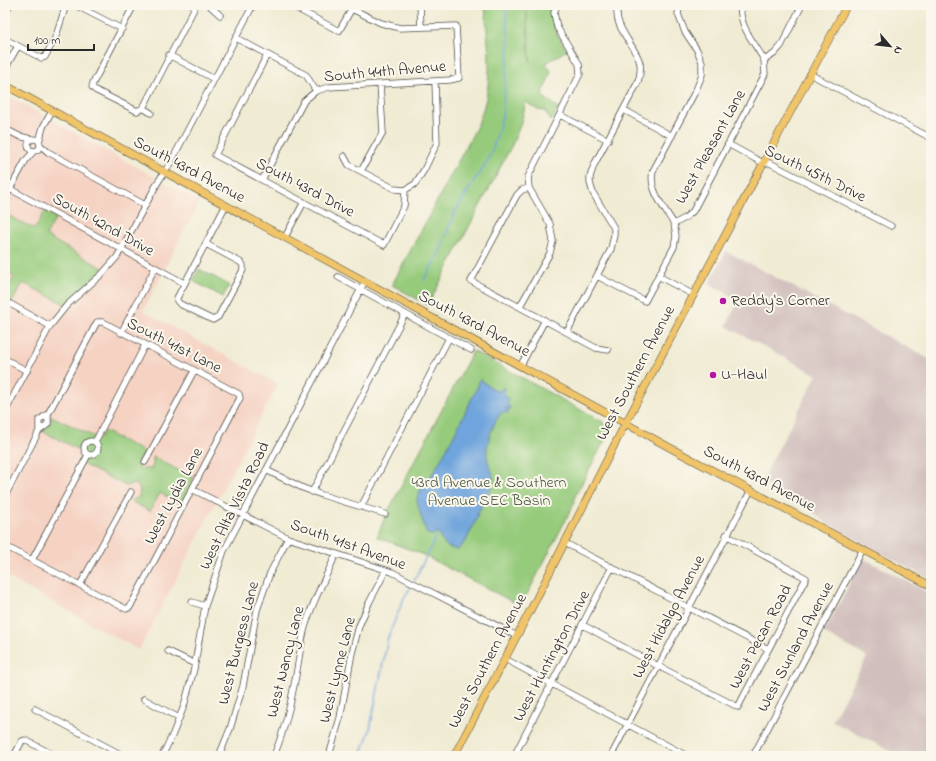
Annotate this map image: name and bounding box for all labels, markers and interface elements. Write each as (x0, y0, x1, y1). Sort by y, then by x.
scale bar (28, 26, 94, 52)
north arrow (870, 26, 910, 66)
text: 100 m (34, 32, 61, 50)
text: N (889, 43, 907, 57)
street label: South 44th Avenue (323, 55, 448, 89)
street label: West Pleasant Lane (670, 85, 753, 209)
street label: South 43rd Avenue (129, 130, 250, 210)
street label: South 45th Drive (760, 139, 871, 209)
street label: South 43rd Drive (251, 152, 360, 225)
street label: South 42nd Drive (48, 187, 159, 263)
street label: South 43rd Avenue (414, 284, 535, 364)
place label: Reddy's Corner (731, 289, 830, 313)
marker: Reddy's Corner (718, 296, 728, 306)
street label: West Southern Avenue (590, 301, 682, 445)
street label: South 41st Lane (122, 312, 226, 381)
place label: U-Haul (721, 363, 767, 387)
marker: U-Haul (708, 370, 718, 380)
street label: West Alta Vista Road (194, 438, 276, 574)
street label: South 43rd Avenue (699, 439, 820, 519)
street label: West Lydia Lane (138, 443, 210, 549)
park label: 43rd Avenue & Southern Avenue SEC Basin (412, 471, 567, 513)
street label: South 41st Avenue (287, 513, 410, 577)
street label: West Hidalgo Avenue (626, 550, 712, 683)
street label: West Sunland Avenue (752, 577, 841, 716)
street label: West Burgess Lane (212, 578, 266, 707)
street label: West Pecan Road (723, 581, 799, 693)
street label: West Huntington Drive (507, 585, 597, 726)
street label: West Southern Avenue (442, 589, 534, 733)
street label: West Nancy Lane (261, 603, 312, 720)
street label: West Lynne Lane (313, 614, 363, 726)

